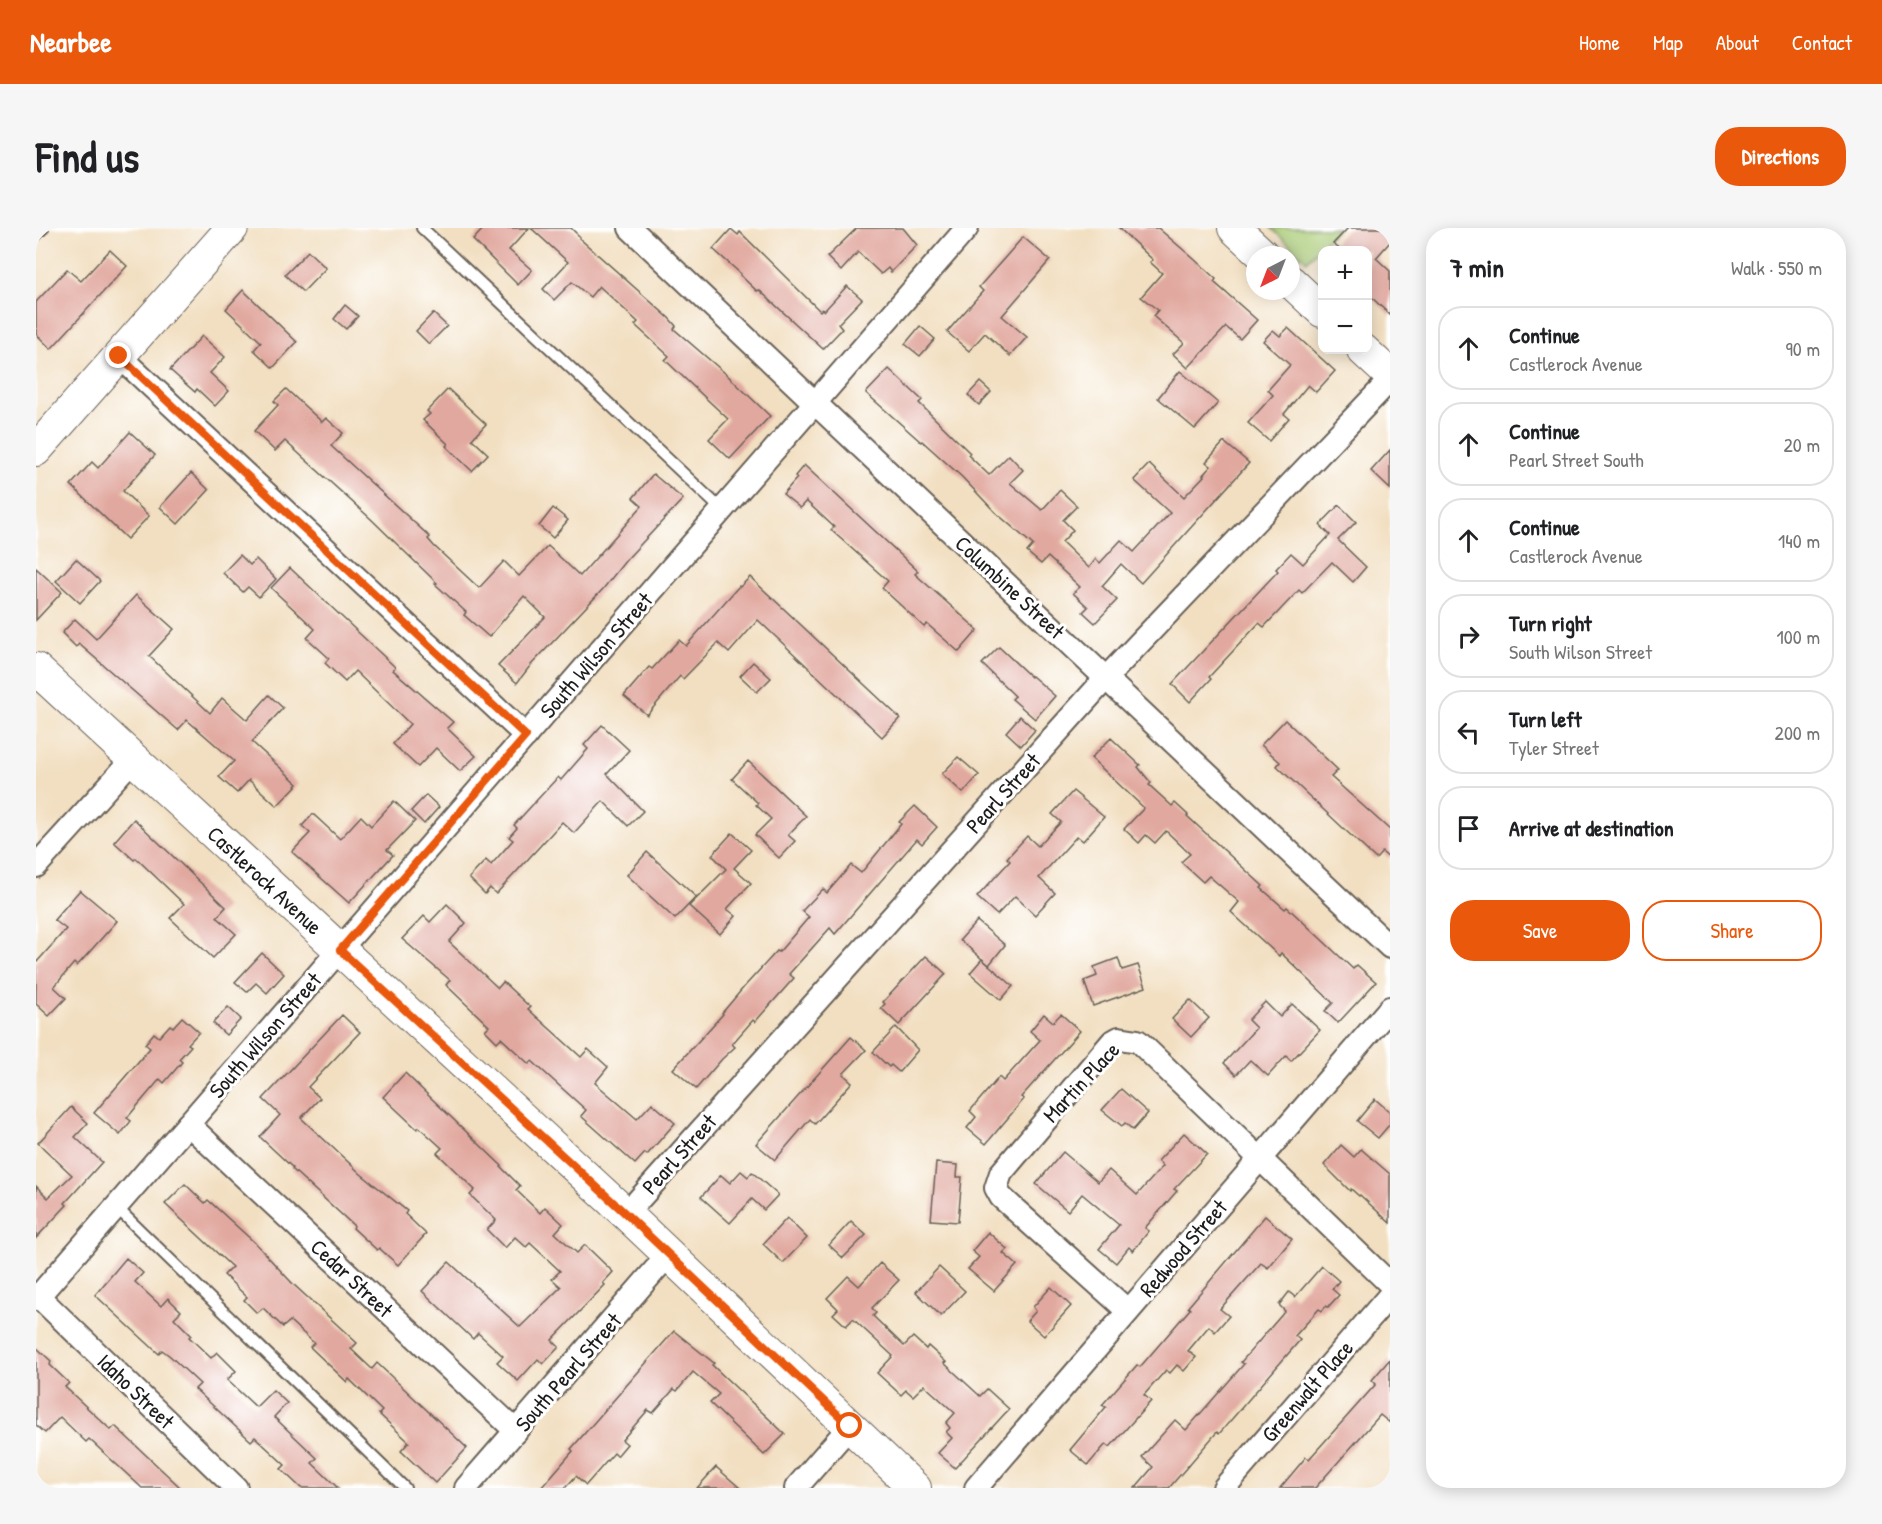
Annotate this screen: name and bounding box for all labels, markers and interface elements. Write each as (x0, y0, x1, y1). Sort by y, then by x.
text: Nearbee (30, 23, 112, 61)
text: Home (1579, 28, 1620, 57)
text: Map (1653, 28, 1683, 57)
text: About (1716, 28, 1759, 57)
text: Contact (1792, 28, 1852, 57)
button: Directions (1715, 127, 1846, 186)
text: Find us (36, 128, 139, 185)
north arrow (1246, 246, 1300, 300)
map controls (1318, 246, 1372, 354)
button: + (1318, 246, 1372, 300)
text: 7 min (1450, 250, 1504, 285)
text: Walk · 550 m (1731, 254, 1822, 281)
button: − (1318, 300, 1372, 354)
text: Continue (1509, 320, 1580, 350)
icon: ahead (1452, 332, 1485, 365)
text: 90 m (1786, 335, 1820, 362)
route end (105, 342, 131, 368)
text: Castlerock Avenue (1509, 350, 1643, 377)
text: Continue (1509, 416, 1580, 446)
icon: ahead (1452, 428, 1485, 461)
text: 20 m (1783, 431, 1820, 458)
text: Pearl Street South (1509, 446, 1644, 473)
text: Continue (1509, 512, 1580, 542)
icon: ahead (1452, 524, 1485, 557)
text: 140 m (1778, 527, 1820, 554)
street label: Columbine Street (949, 528, 1072, 646)
text: Castlerock Avenue (1509, 542, 1643, 569)
street label: South Wilson Street (533, 585, 659, 724)
text: Turn right (1509, 608, 1592, 638)
icon: right (1452, 620, 1485, 653)
text: 100 m (1777, 623, 1820, 650)
text: South Wilson Street (1509, 638, 1652, 665)
text: Turn left (1509, 704, 1582, 734)
icon: left (1452, 716, 1485, 749)
text: 200 m (1775, 719, 1820, 746)
text: Tyler Street (1509, 734, 1599, 761)
street label: Pearl Street (959, 746, 1047, 840)
icon: arrive (1452, 812, 1485, 845)
text: Arrive at destination (1509, 813, 1674, 843)
street label: Castlerock Avenue (201, 819, 329, 941)
button: Save (1450, 900, 1630, 961)
button: Share (1642, 900, 1822, 961)
street label: South Wilson Street (202, 965, 328, 1104)
street label: Martin Place (1036, 1035, 1126, 1129)
street label: Pearl Street (635, 1107, 723, 1201)
street label: Redwood Street (1132, 1193, 1234, 1303)
street label: Cedar Street (304, 1232, 400, 1324)
street label: South Pearl Street (508, 1306, 628, 1438)
street label: Greenwalt Place (1254, 1333, 1360, 1448)
street label: Idaho Street (91, 1347, 182, 1436)
route start (836, 1412, 862, 1438)

